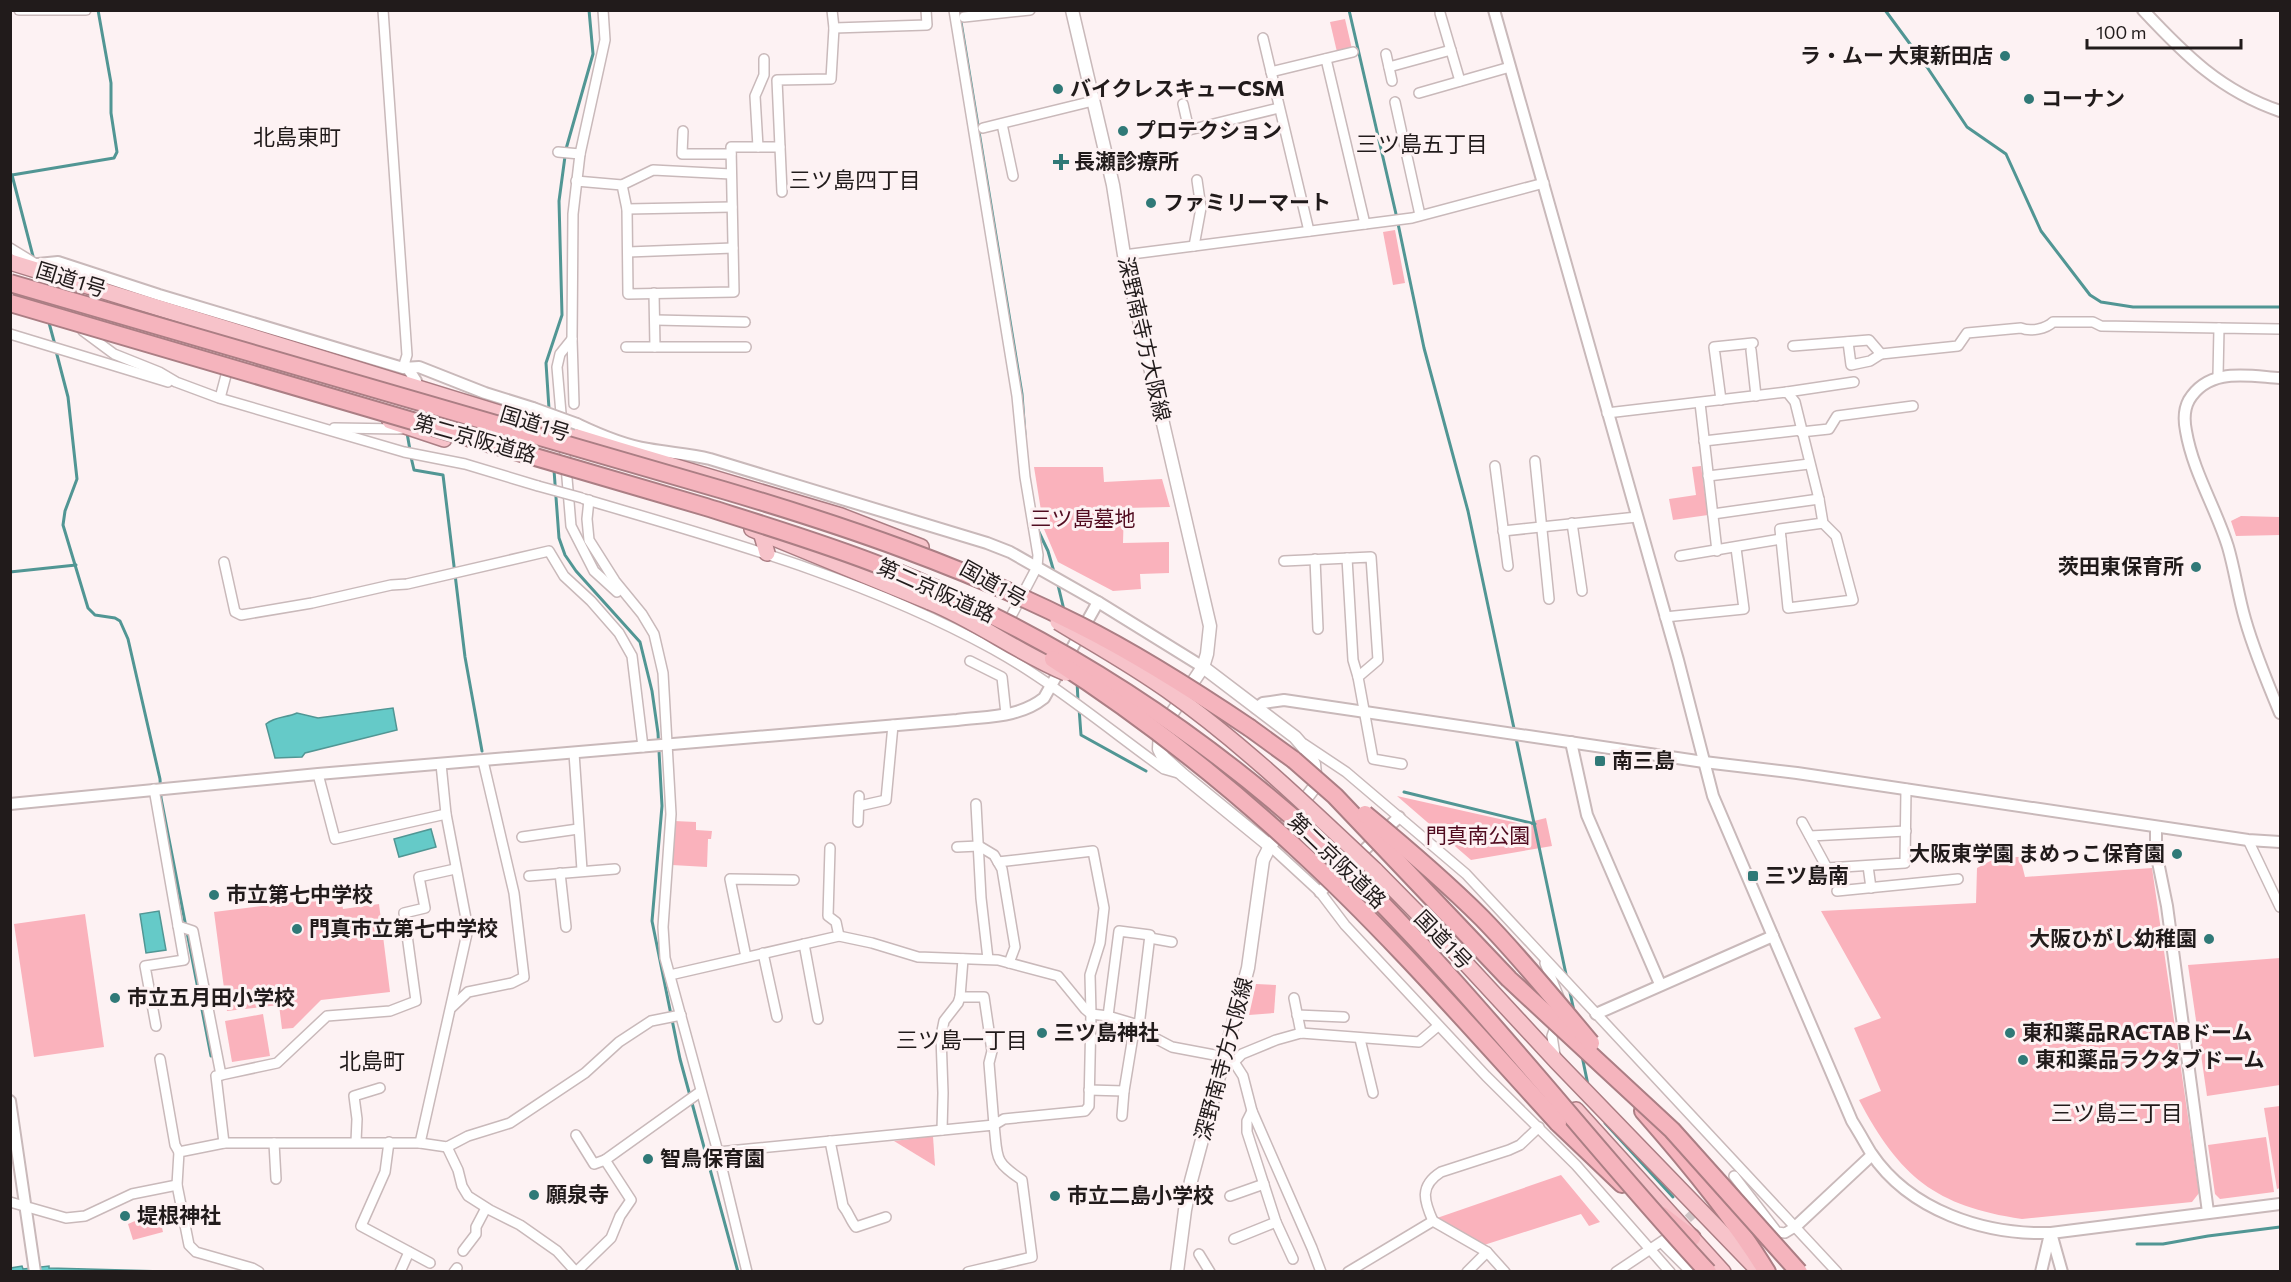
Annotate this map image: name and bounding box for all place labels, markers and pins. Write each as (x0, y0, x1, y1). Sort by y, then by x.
place label: ラ・ムー 大東新田店 (1800, 42, 1993, 67)
marker: ラ・ムー 大東新田店 (1998, 49, 2012, 63)
place label: バイクレスキューCSM (1070, 75, 1285, 100)
marker: バイクレスキューCSM (1051, 82, 1065, 96)
place label: コーナン (2041, 85, 2125, 110)
marker: コーナン (2022, 92, 2036, 106)
place label: プロテクション (1135, 117, 1282, 142)
marker: プロテクション (1116, 124, 1130, 138)
place label: 長瀬診療所 (1074, 148, 1179, 173)
marker: 長瀬診療所 (1052, 153, 1070, 171)
place label: ファミリーマート (1163, 189, 1331, 214)
marker: ファミリーマート (1144, 196, 1158, 210)
place label: 茨田東保育所 (2058, 553, 2184, 578)
marker: 茨田東保育所 (2189, 560, 2203, 574)
place label: 南三島 (1612, 747, 1675, 772)
marker: 南三島 (1593, 754, 1607, 768)
place label: 大阪東学園 まめっこ保育園 (1909, 840, 2165, 865)
marker: 大阪東学園 まめっこ保育園 (2170, 847, 2184, 861)
place label: 三ツ島南 (1765, 862, 1849, 887)
marker: 三ツ島南 (1746, 869, 1760, 883)
place label: 市立第七中学校 (226, 881, 373, 906)
marker: 市立第七中学校 (207, 888, 221, 902)
place label: 門真市立第七中学校 (309, 915, 498, 940)
marker: 門真市立第七中学校 (290, 922, 304, 936)
place label: 大阪ひがし幼稚園 (2029, 925, 2197, 950)
marker: 大阪ひがし幼稚園 (2202, 932, 2216, 946)
place label: 市立五月田小学校 (127, 984, 295, 1009)
marker: 市立五月田小学校 (108, 991, 122, 1005)
place label: 三ツ島神社 (1054, 1019, 1159, 1044)
place label: 東和薬品RACTABドーム (2022, 1019, 2253, 1044)
marker: 三ツ島神社 (1035, 1026, 1049, 1040)
marker: 東和薬品RACTABドーム (2003, 1026, 2017, 1040)
place label: 東和薬品ラクタブドーム (2035, 1046, 2265, 1071)
marker: 東和薬品ラクタブドーム (2016, 1053, 2030, 1067)
place label: 智鳥保育園 (660, 1145, 765, 1170)
marker: 智鳥保育園 (641, 1152, 655, 1166)
place label: 願泉寺 (546, 1181, 609, 1206)
place label: 市立二島小学校 (1067, 1182, 1214, 1207)
marker: 願泉寺 (527, 1188, 541, 1202)
marker: 市立二島小学校 (1048, 1189, 1062, 1203)
place label: 堤根神社 (137, 1202, 221, 1227)
marker: 堤根神社 (118, 1209, 132, 1223)

